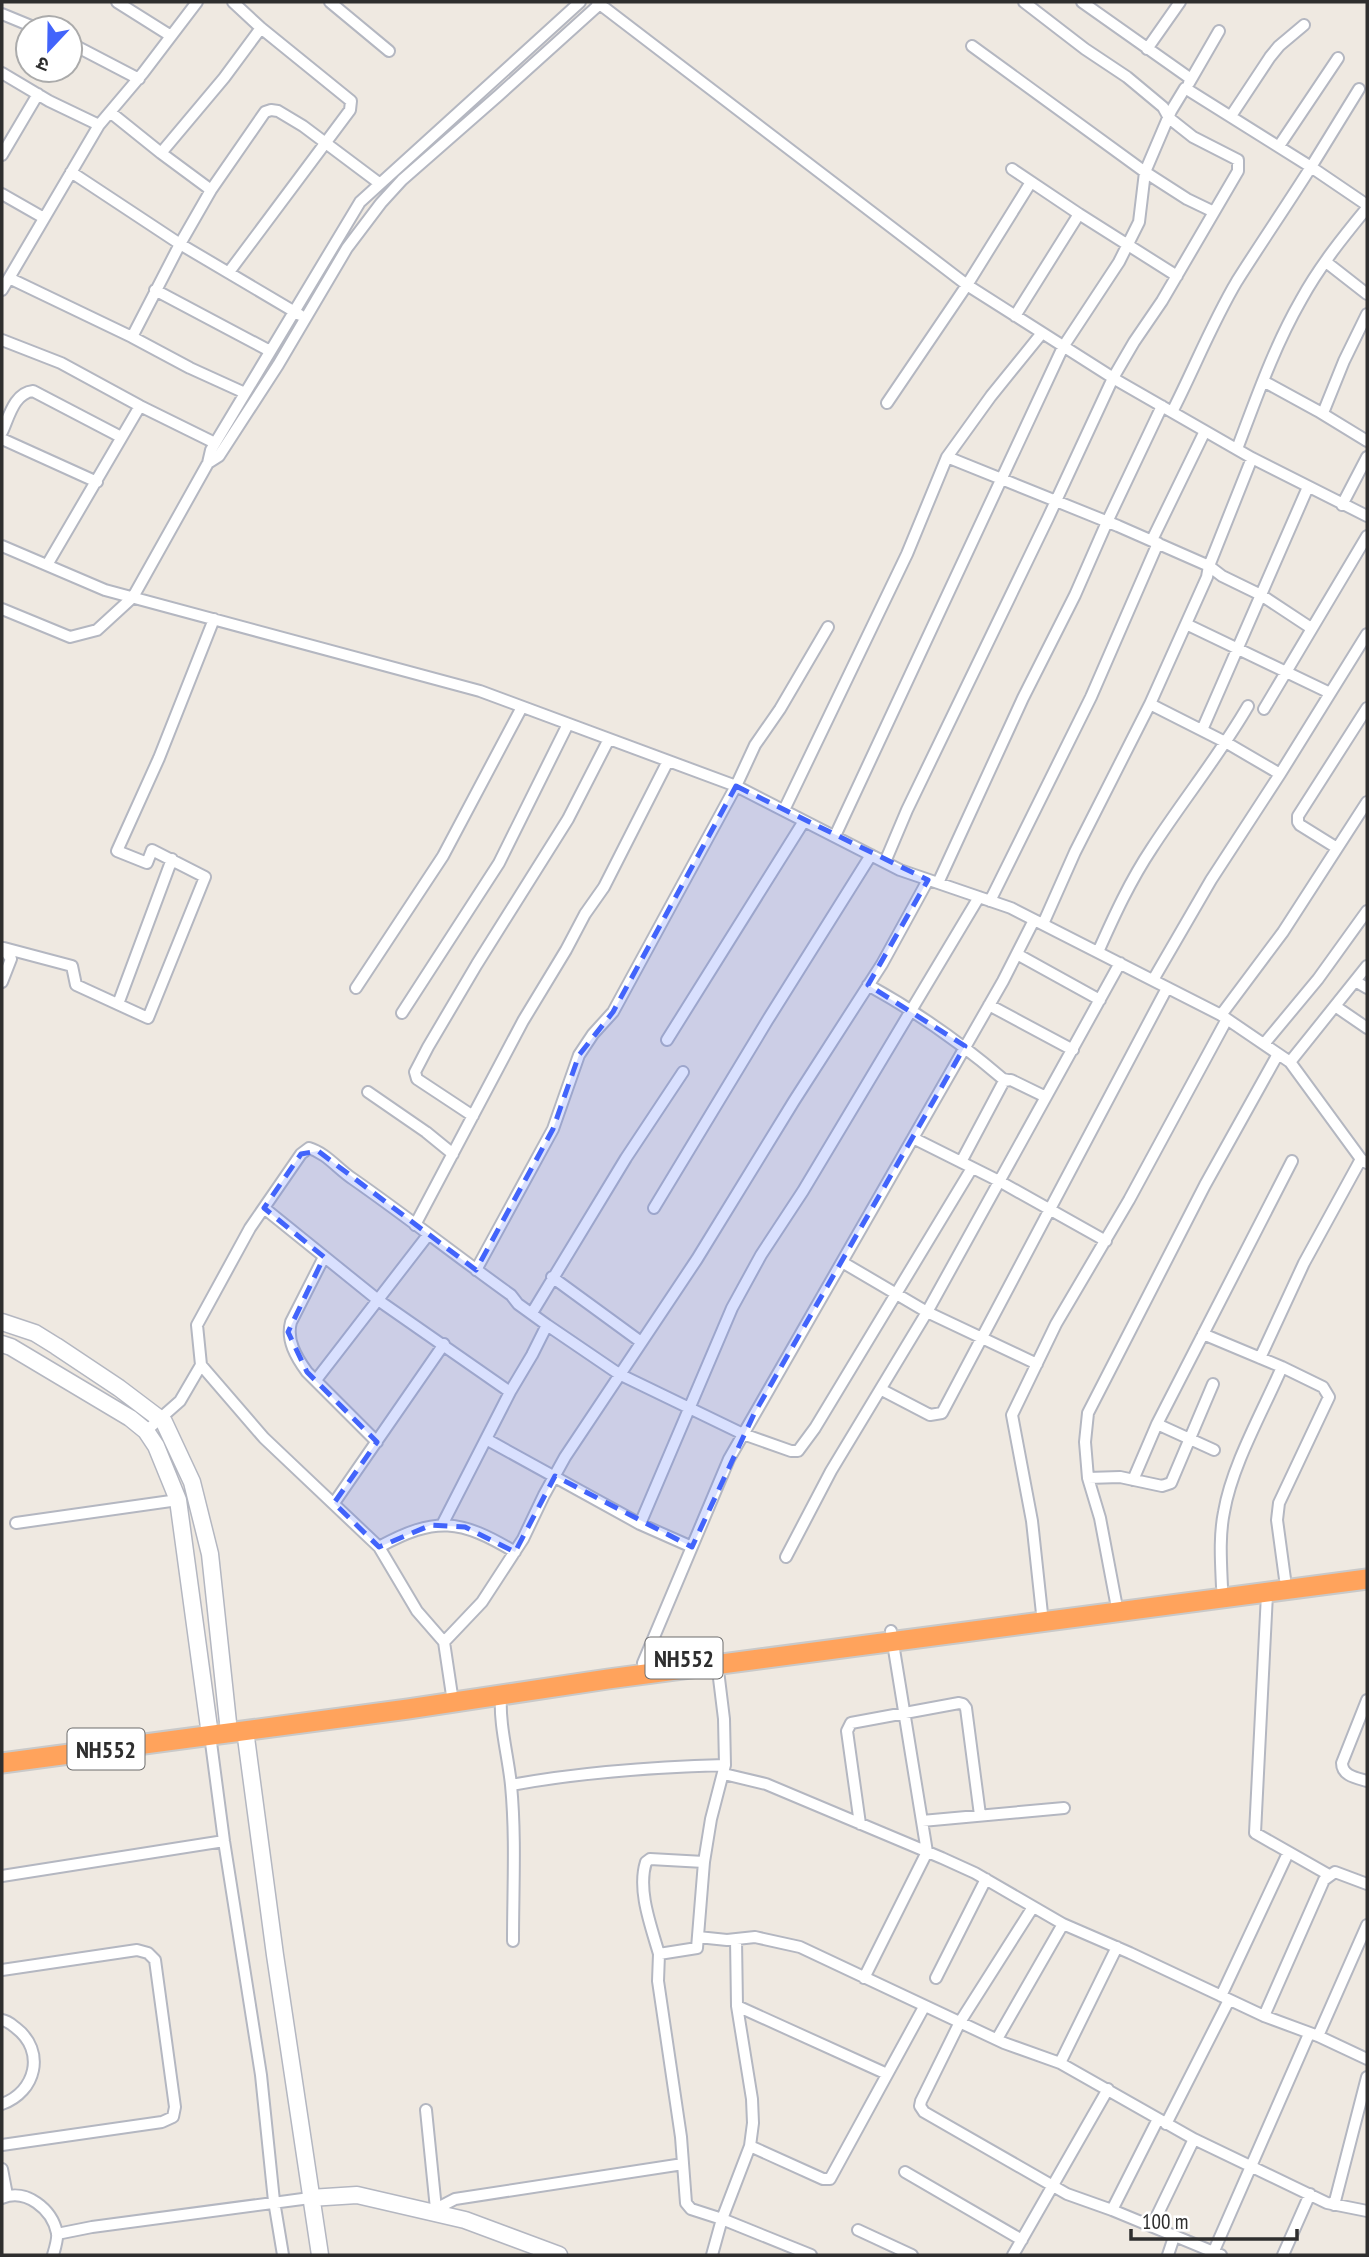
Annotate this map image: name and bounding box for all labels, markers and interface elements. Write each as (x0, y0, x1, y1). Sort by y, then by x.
north arrow (14, 14, 84, 84)
text: उ (32, 51, 52, 78)
road number: NH552 (646, 1638, 722, 1678)
road number: NH552 (68, 1728, 144, 1770)
scale bar (1131, 2198, 1297, 2242)
text: 100 m (1142, 2208, 1188, 2235)

